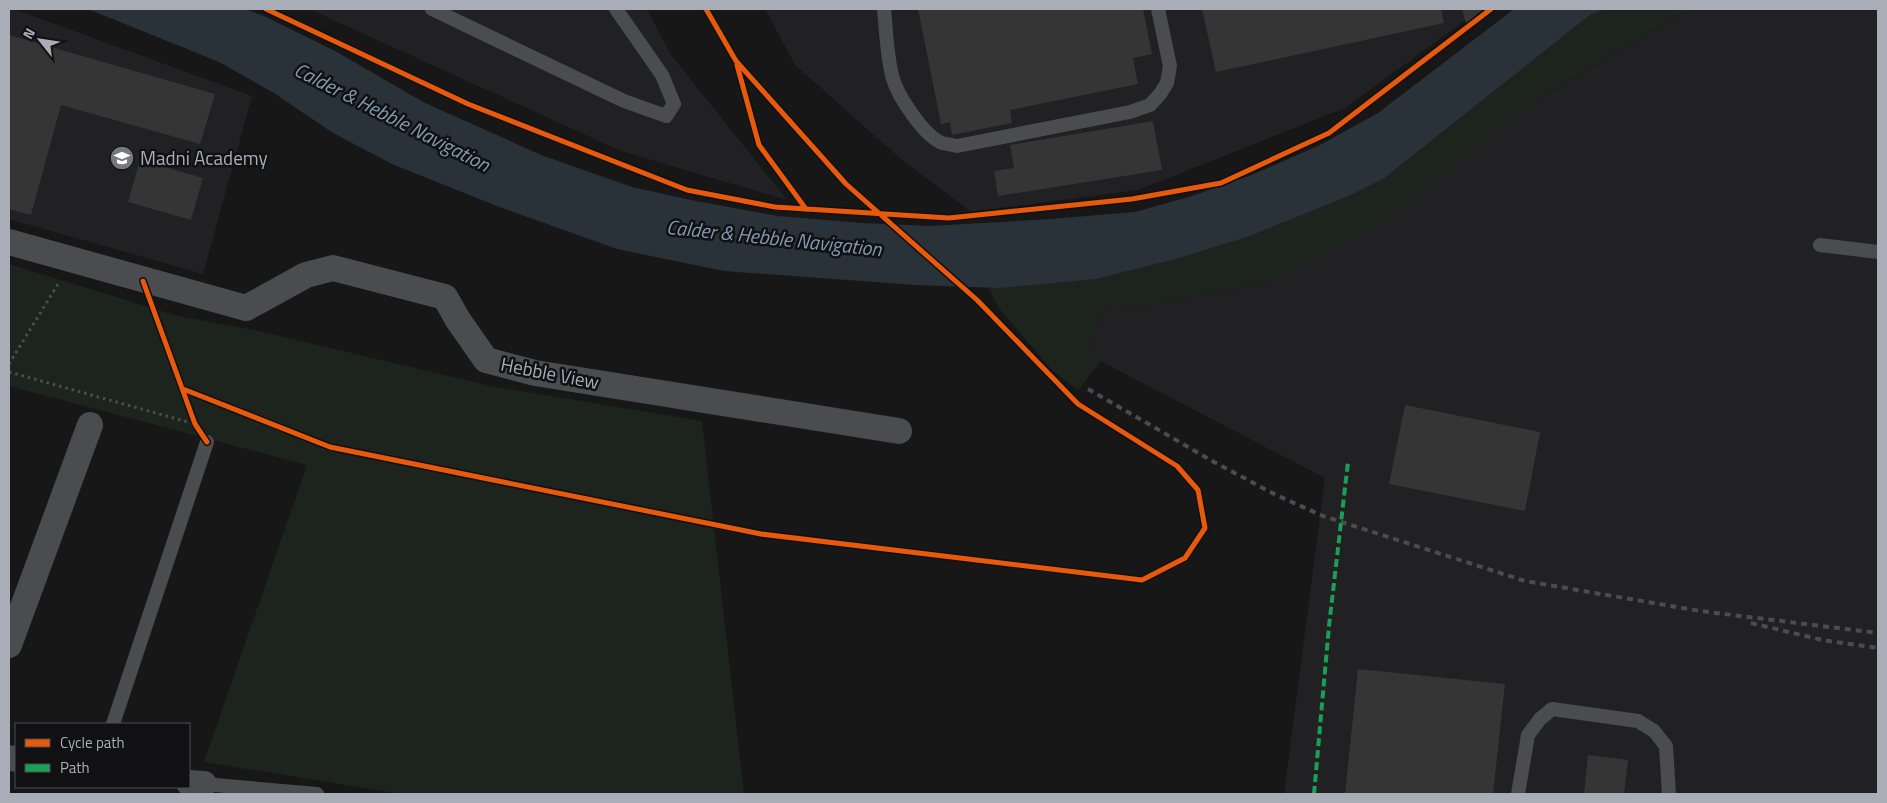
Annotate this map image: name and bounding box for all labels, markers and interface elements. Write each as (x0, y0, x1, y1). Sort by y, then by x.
north arrow (15, 15, 65, 65)
text: N (17, 24, 40, 43)
water label: Calder & Hebble Navigation (289, 54, 496, 180)
place label: Madni Academy (140, 143, 268, 172)
school or university icon: Madni Academy (109, 145, 135, 171)
water label: Calder & Hebble Navigation (665, 211, 884, 264)
street label: Hebble View (498, 349, 602, 396)
legend (15, 723, 190, 788)
text: Cycle path (60, 731, 125, 754)
text: Path (60, 756, 90, 779)

